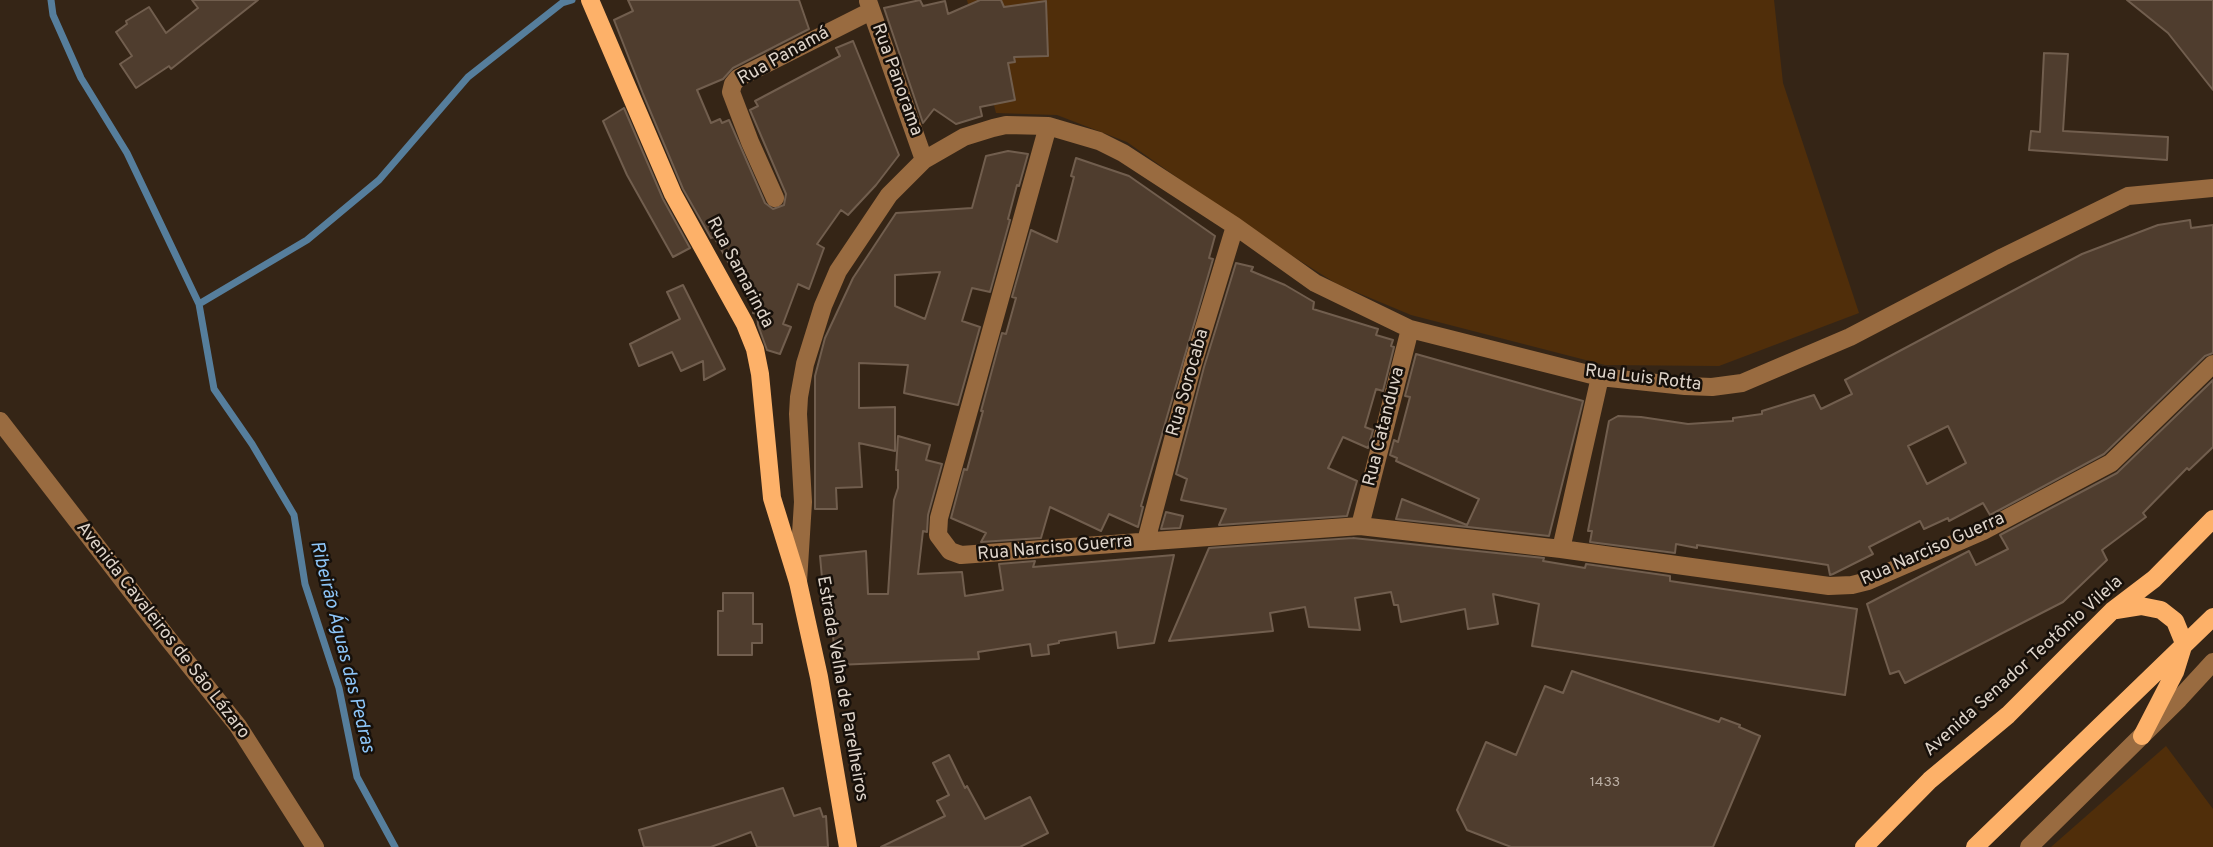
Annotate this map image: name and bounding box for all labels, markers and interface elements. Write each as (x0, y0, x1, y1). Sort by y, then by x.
street label: Rua Panorama (866, 21, 926, 139)
street label: Rua Panamá (735, 23, 833, 91)
street label: Rua Samarinda (701, 214, 777, 332)
street label: Rua Sorocaba (1163, 327, 1215, 439)
street label: Rua Luis Rotta (1584, 361, 1702, 397)
street label: Rua Catanduva (1360, 365, 1410, 489)
street label: Rua Narciso Guerra (1858, 509, 2008, 591)
street label: Avenida Cavaleiros de São Lázaro (70, 518, 254, 744)
street label: Rua Narciso Guerra (977, 531, 1133, 567)
water label: Ribeirão Águas das Pedras (304, 539, 378, 755)
street label: Avenida Senador Teotônio Vilela (1920, 572, 2128, 762)
street label: Estrada Velha de Parelheiros (811, 575, 871, 803)
house number: 1433 (1590, 775, 1620, 791)

